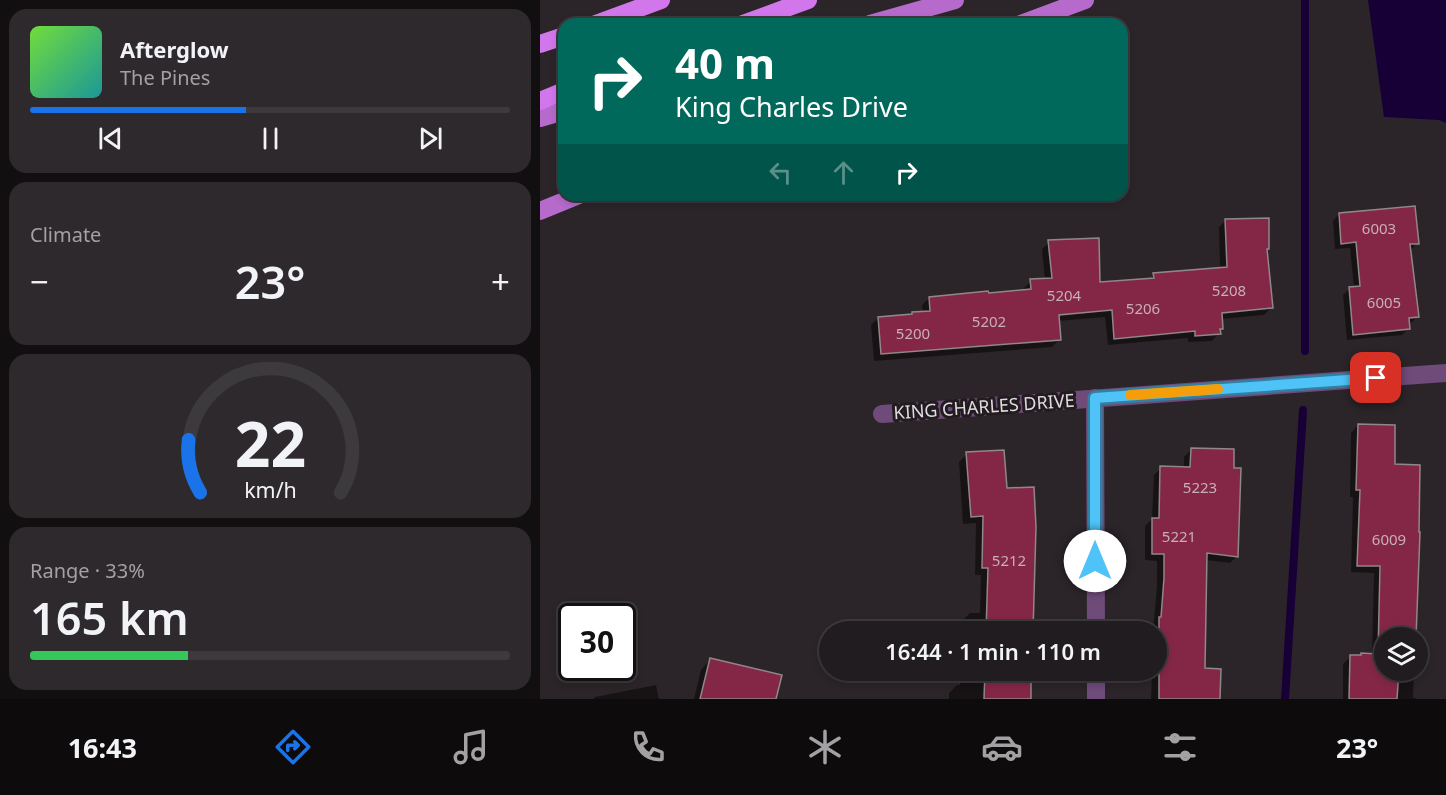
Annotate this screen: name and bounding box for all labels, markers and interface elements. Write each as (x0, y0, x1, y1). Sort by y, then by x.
text: Afterglow (120, 34, 229, 64)
text: 40 m (675, 34, 775, 91)
icon: right (576, 42, 654, 120)
text: The Pines (120, 64, 210, 91)
text: King Charles Drive (675, 88, 908, 125)
icon: previous (94, 122, 127, 155)
icon: pause (254, 122, 287, 155)
icon: next (414, 122, 447, 155)
icon: left (764, 156, 797, 189)
icon: ahead (827, 156, 860, 189)
icon: right (890, 156, 923, 189)
house number: 6003 (1362, 218, 1396, 238)
text: Climate (30, 221, 101, 248)
text: 23° (235, 251, 305, 312)
text: − (30, 259, 49, 304)
text: + (491, 259, 510, 304)
house number: 5208 (1212, 280, 1246, 300)
house number: 5204 (1047, 285, 1082, 305)
house number: 6005 (1367, 292, 1401, 312)
house number: 5206 (1126, 298, 1160, 318)
house number: 5202 (972, 311, 1006, 331)
house number: 5200 (896, 323, 930, 343)
pin (1350, 352, 1401, 403)
icon: arrive (1359, 361, 1392, 394)
street label: KING CHARLES DRIVE (893, 388, 1075, 424)
text: 22 (234, 400, 306, 485)
text: km/h (244, 475, 296, 504)
house number: 5223 (1183, 477, 1217, 497)
house number: 5221 (1162, 526, 1196, 546)
position arrow (1063, 529, 1127, 593)
house number: 6009 (1372, 529, 1406, 549)
house number: 5212 (992, 550, 1026, 570)
text: Range · 33% (30, 557, 145, 584)
text: 165 km (30, 587, 189, 648)
speed limit sign: 30 (558, 603, 636, 681)
map controls (1374, 627, 1428, 681)
button: layers (1374, 627, 1428, 681)
text: 16:44 · 1 min · 110 m (885, 636, 1101, 666)
icon: directions (272, 726, 314, 768)
icon: music (450, 726, 492, 768)
icon: phone (627, 726, 669, 768)
icon: climate (804, 726, 846, 768)
icon: car (981, 726, 1023, 768)
icon: filters (1159, 726, 1201, 768)
text: 16:43 (68, 729, 137, 766)
text: 23° (1336, 729, 1378, 766)

